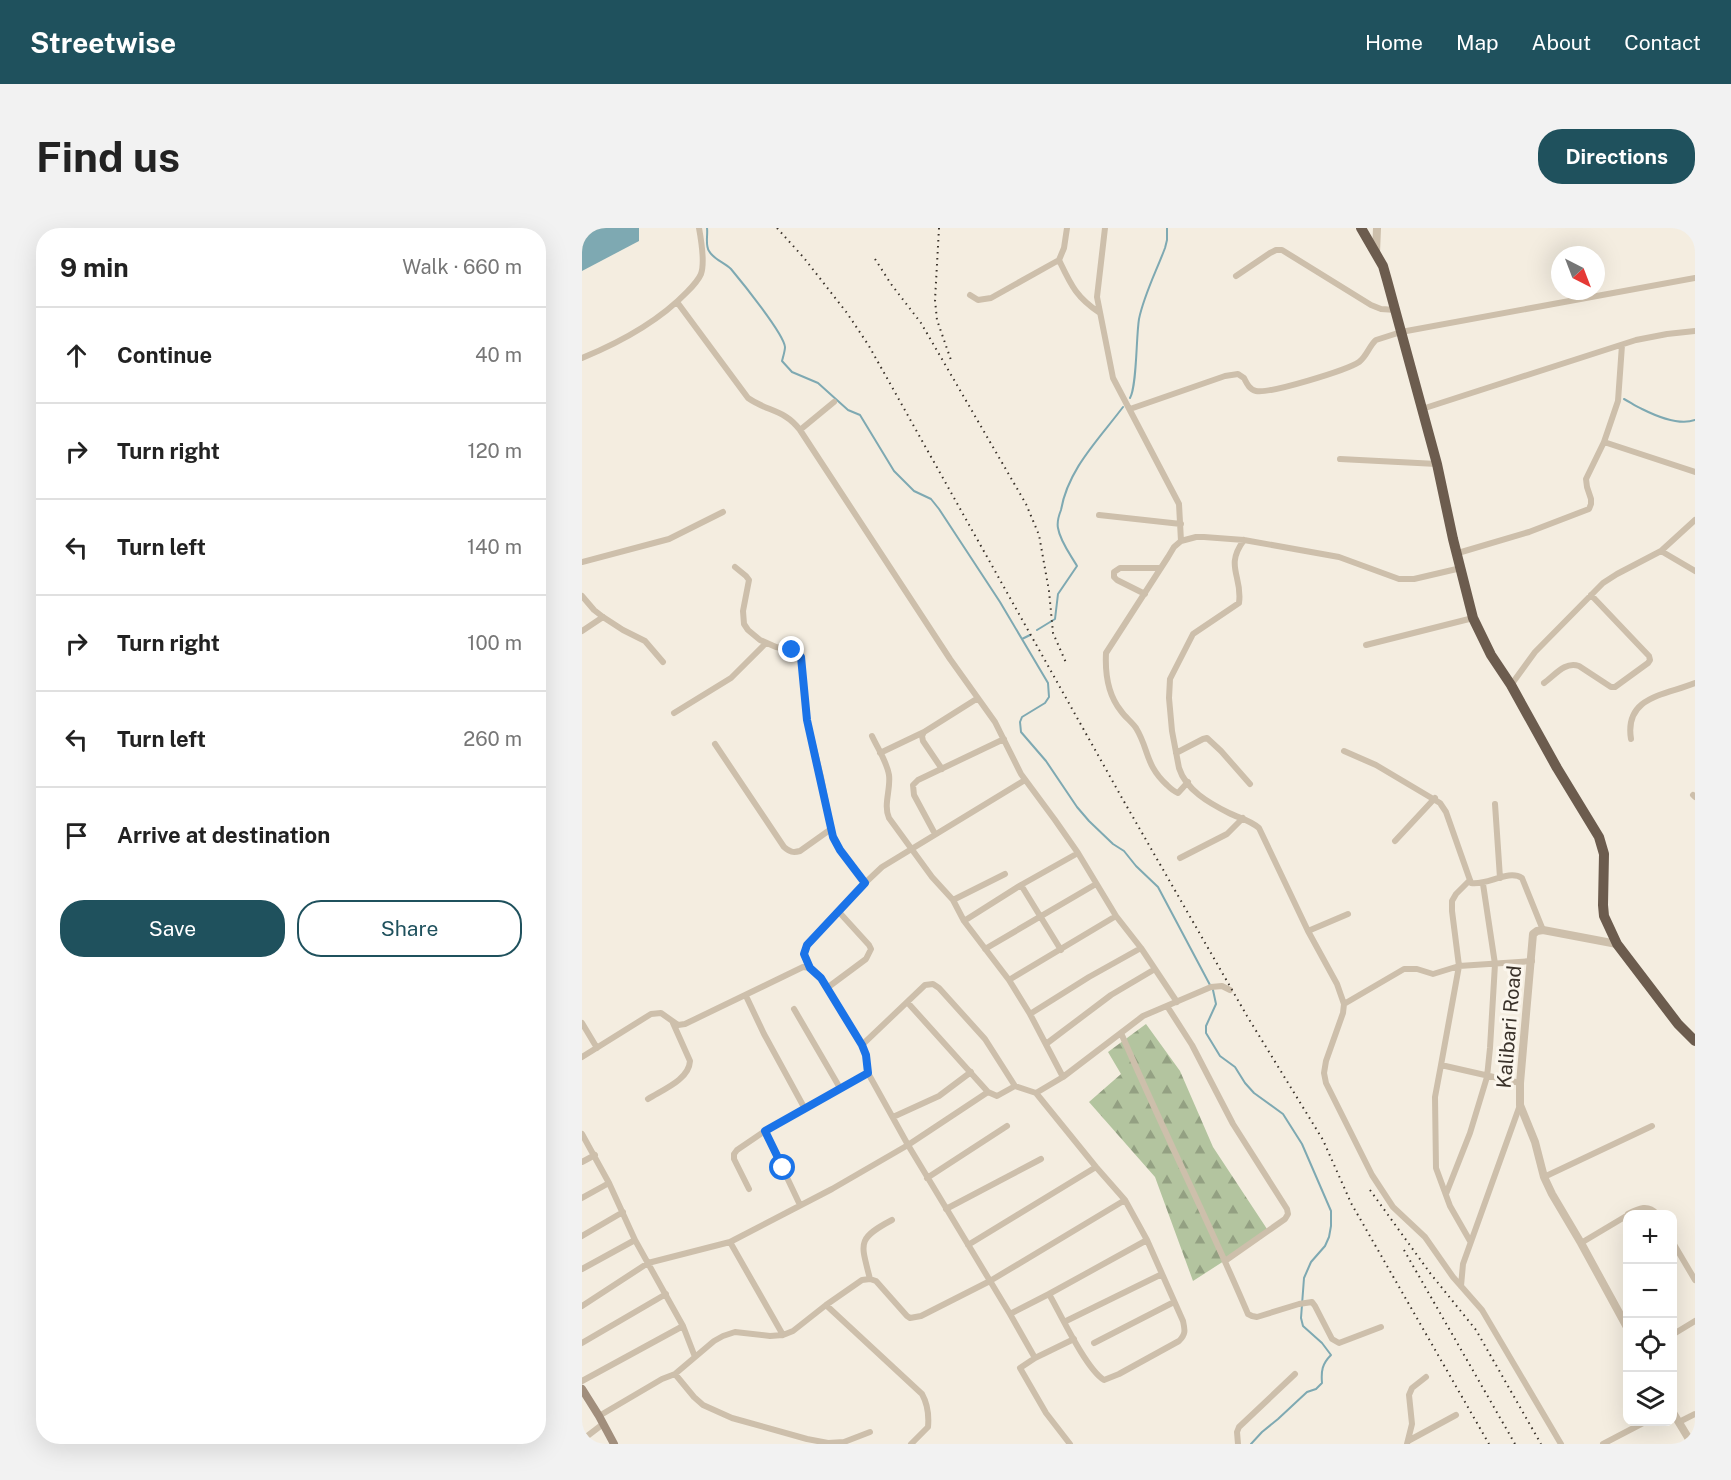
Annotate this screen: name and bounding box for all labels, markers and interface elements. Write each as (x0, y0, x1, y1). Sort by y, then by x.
text: Streetwise (30, 26, 176, 59)
text: Home (1365, 30, 1423, 55)
text: Map (1456, 30, 1499, 55)
text: About (1532, 30, 1591, 55)
text: Contact (1624, 30, 1701, 55)
button: Directions (1538, 129, 1695, 184)
text: Find us (36, 132, 180, 181)
north arrow (1551, 246, 1605, 300)
text: 9 min (60, 252, 129, 283)
text: Walk · 660 m (402, 255, 522, 279)
icon: ahead (60, 339, 93, 372)
text: Continue (117, 342, 212, 368)
text: 40 m (475, 343, 522, 367)
icon: right (60, 435, 93, 468)
text: Turn right (117, 438, 220, 464)
text: 120 m (468, 439, 522, 463)
icon: left (60, 531, 93, 564)
text: Turn left (117, 534, 206, 560)
text: 140 m (467, 535, 522, 559)
icon: right (60, 627, 93, 660)
text: Turn right (117, 630, 220, 656)
text: 100 m (467, 631, 522, 655)
route end (778, 636, 804, 662)
icon: left (60, 723, 93, 756)
text: Turn left (117, 726, 206, 752)
text: 260 m (463, 727, 522, 751)
icon: arrive (60, 819, 93, 852)
text: Arrive at destination (117, 822, 330, 848)
button: Save (60, 900, 285, 957)
button: Share (297, 900, 522, 957)
street label: Kalibari Road (1492, 964, 1526, 1090)
route start (769, 1154, 795, 1180)
map controls (1623, 1210, 1677, 1426)
button: + (1623, 1210, 1677, 1264)
button: − (1623, 1264, 1677, 1318)
button: locate (1623, 1318, 1677, 1372)
button: layers (1623, 1372, 1677, 1426)

